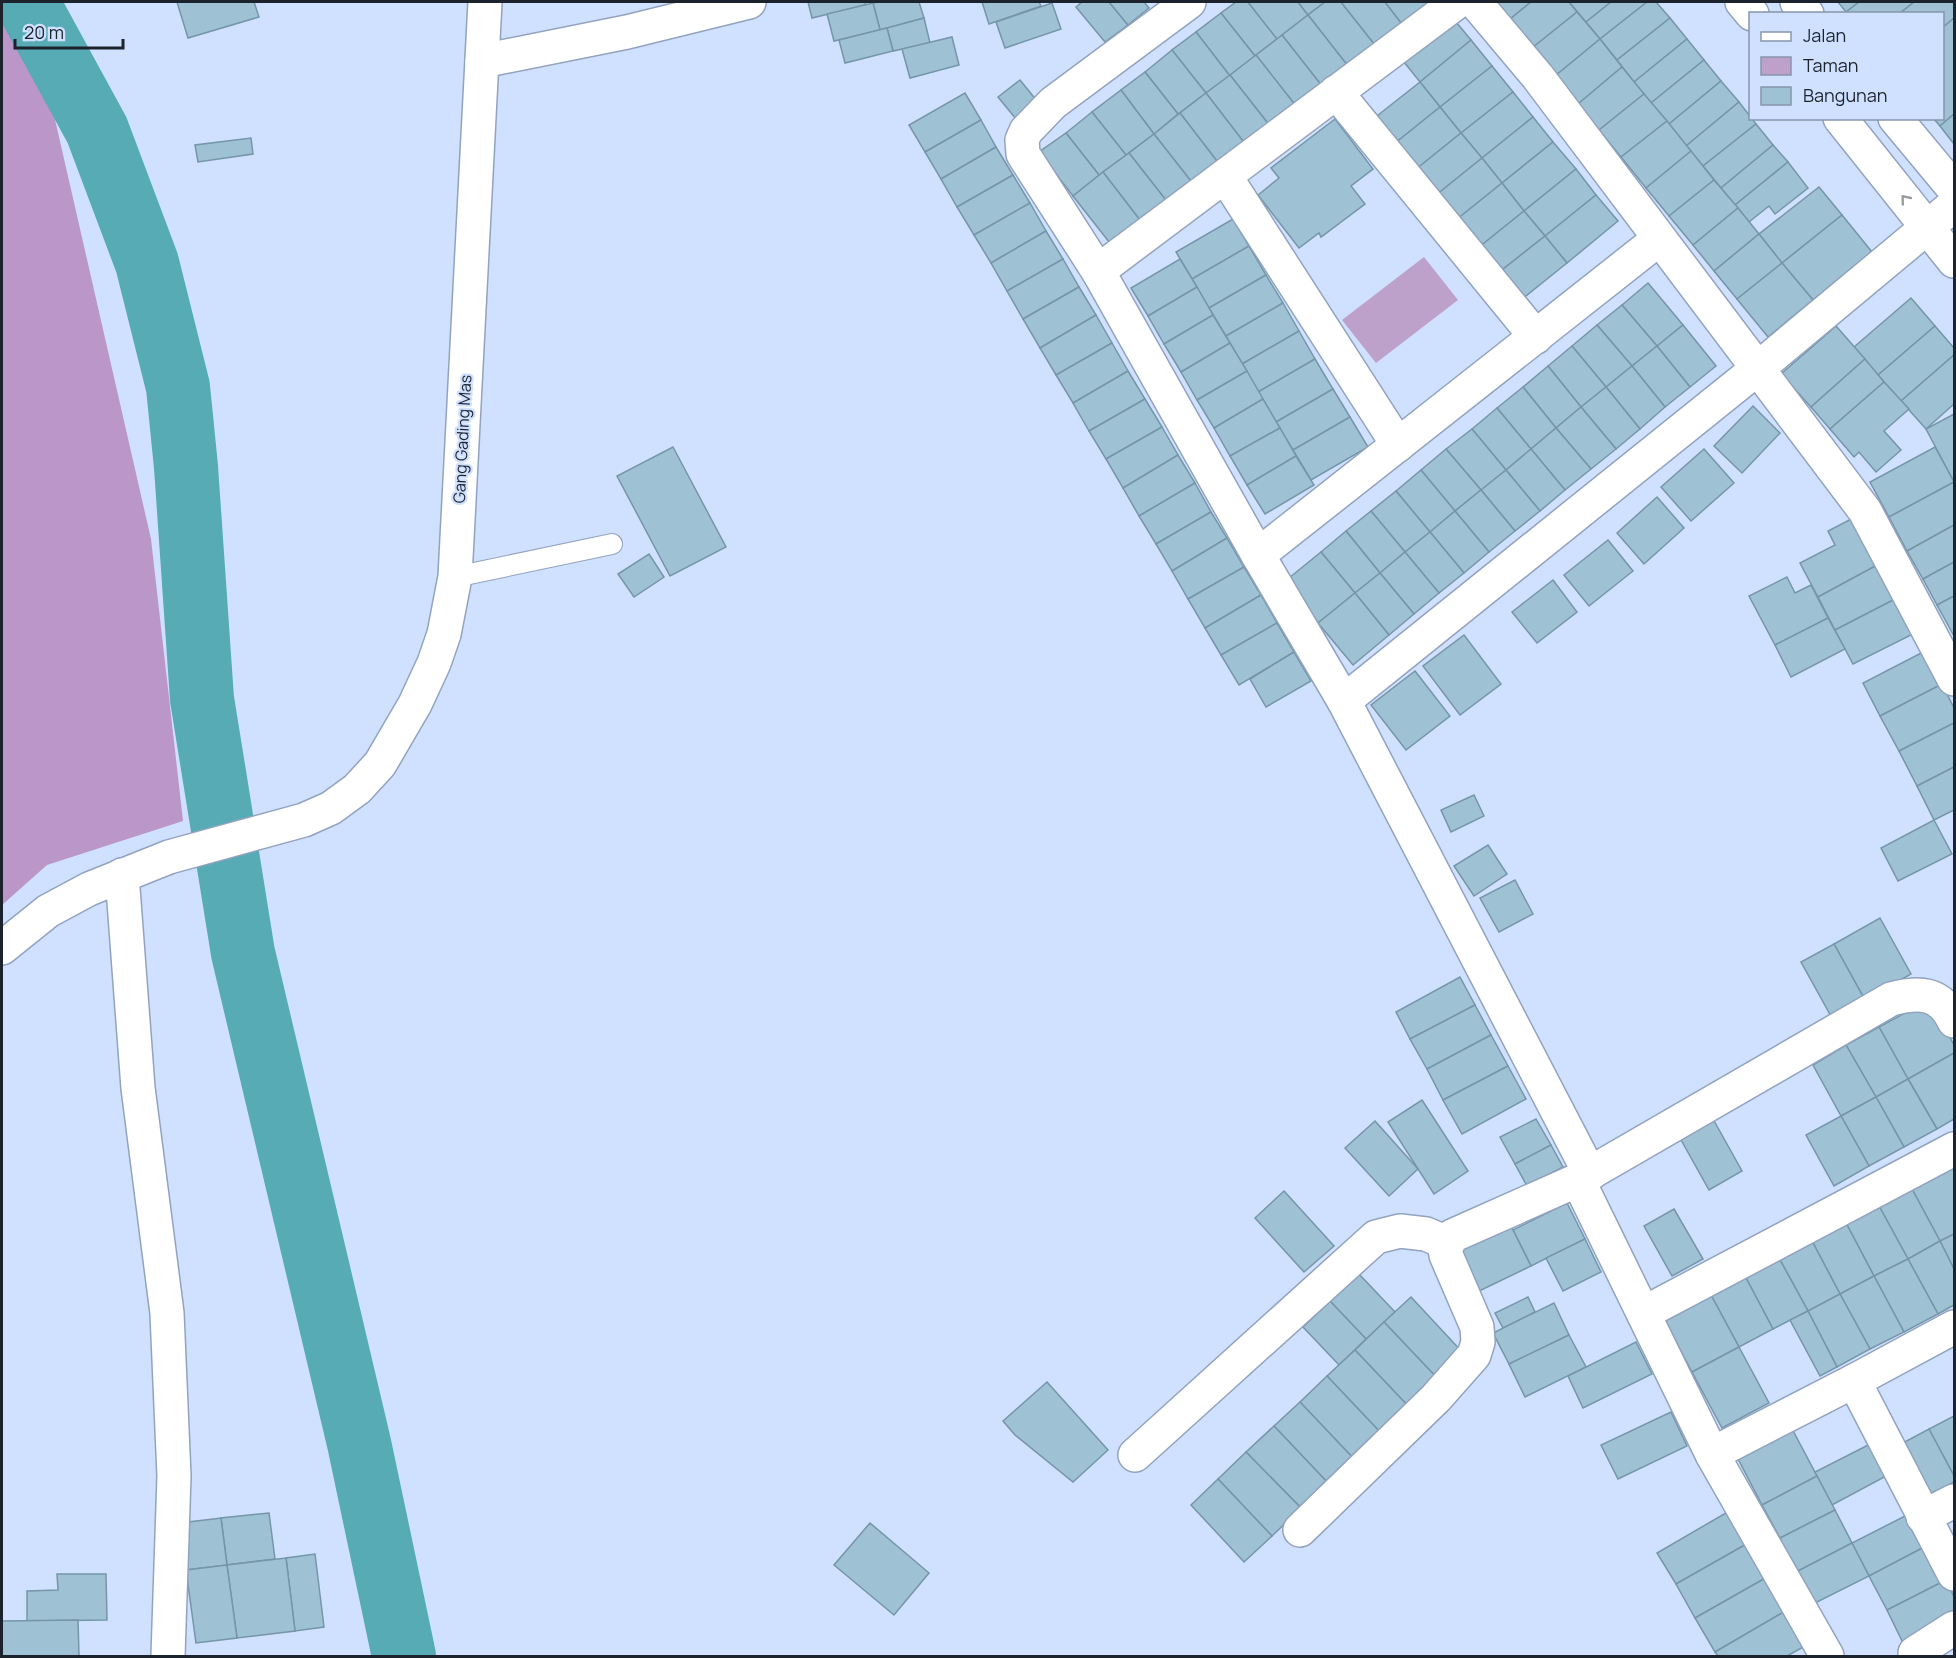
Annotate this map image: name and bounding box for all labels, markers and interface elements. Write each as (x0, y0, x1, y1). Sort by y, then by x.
scale bar (15, 12, 123, 50)
legend (1749, 12, 1944, 120)
text: 20 m (24, 20, 64, 44)
text: Jalan (1803, 23, 1846, 47)
text: Taman (1803, 53, 1858, 77)
text: Bangunan (1803, 83, 1887, 107)
one-way arrow (1902, 195, 1913, 206)
street label: Gang Gading Mas (448, 374, 476, 504)

